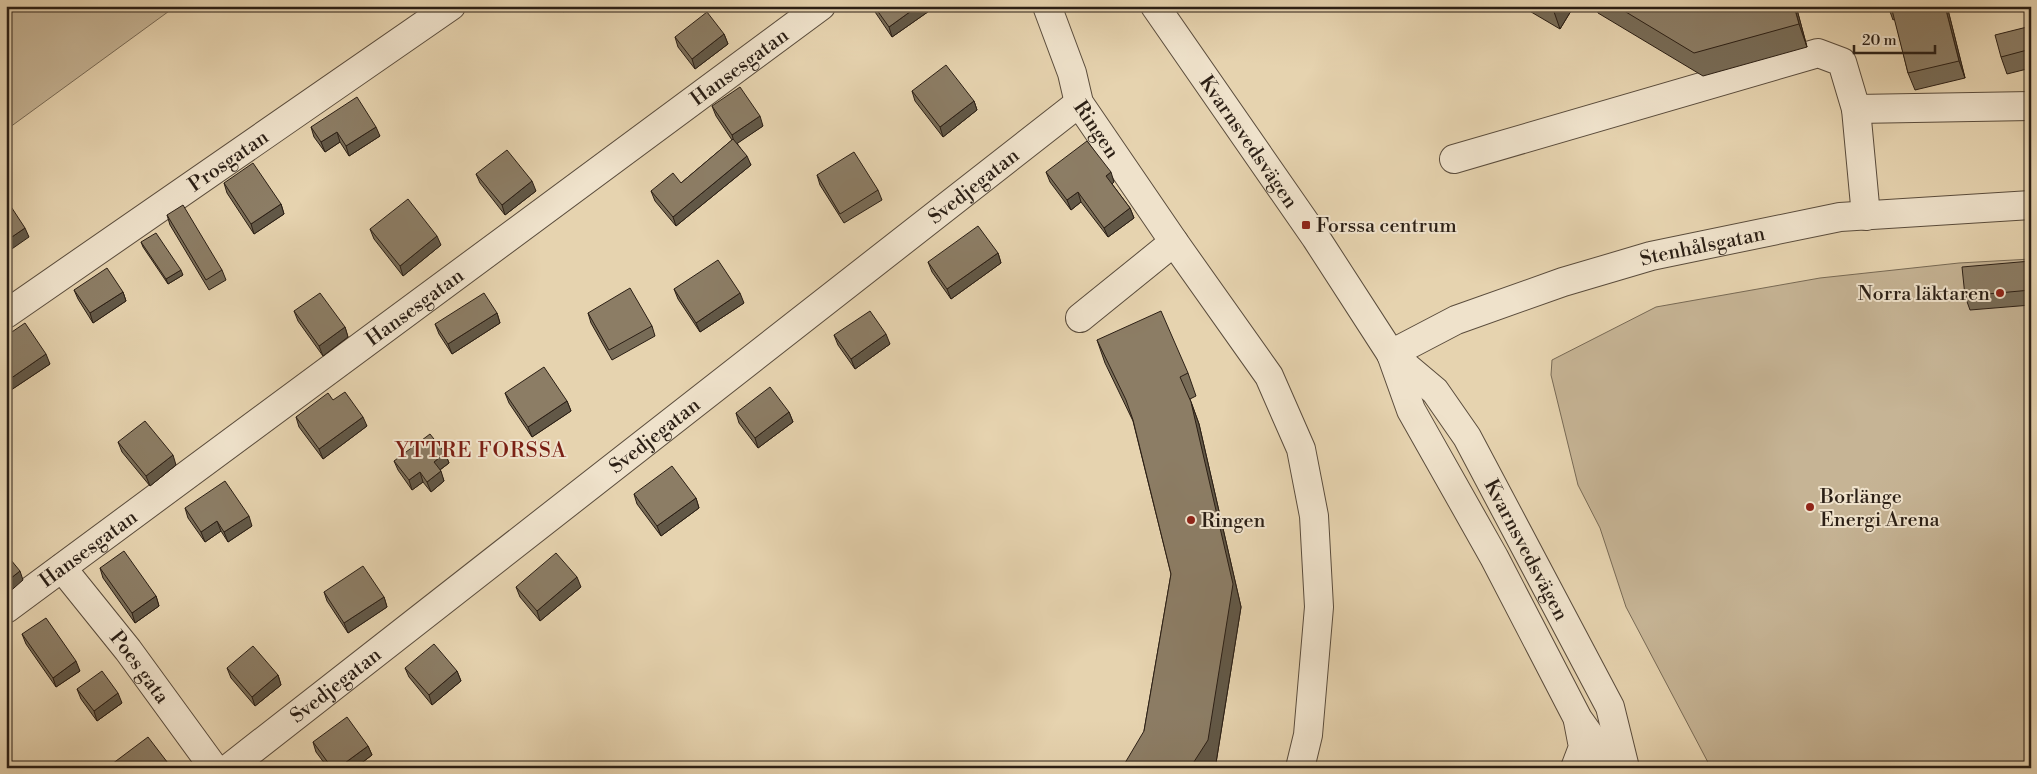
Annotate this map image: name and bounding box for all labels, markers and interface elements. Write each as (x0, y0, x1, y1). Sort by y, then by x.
scale bar (1854, 22, 1936, 54)
street label: Hansesgatan (686, 23, 794, 112)
text: 20 m (1862, 31, 1897, 50)
street label: Kvarnsvedsvägen (1193, 71, 1303, 214)
street label: Ringen (1067, 96, 1124, 164)
street label: Prosgatan (184, 125, 274, 198)
street label: Svedjegatan (924, 143, 1025, 230)
place label: Forssa centrum (1316, 214, 1457, 239)
marker: Forssa centrum (1300, 219, 1312, 231)
street label: Stenhålsgatan (1637, 222, 1767, 273)
street label: Hansesgatan (361, 264, 469, 353)
place label: Norra läktaren (1858, 282, 1990, 307)
marker: Norra läktaren (1994, 287, 2006, 299)
street label: Svedjegatan (605, 393, 706, 480)
district label: YTTRE FORSSA (394, 438, 567, 464)
street label: Kvarnsvedsvägen (1478, 475, 1573, 625)
place label: Borlänge Energi Arena (1819, 485, 1941, 533)
marker: Borlänge Energi Arena (1804, 501, 1816, 513)
street label: Hansesgatan (35, 505, 143, 594)
place label: Ringen (1201, 509, 1266, 534)
marker: Ringen (1185, 514, 1197, 526)
street label: Poes gata (104, 626, 175, 710)
street label: Svedjegatan (286, 643, 387, 729)

